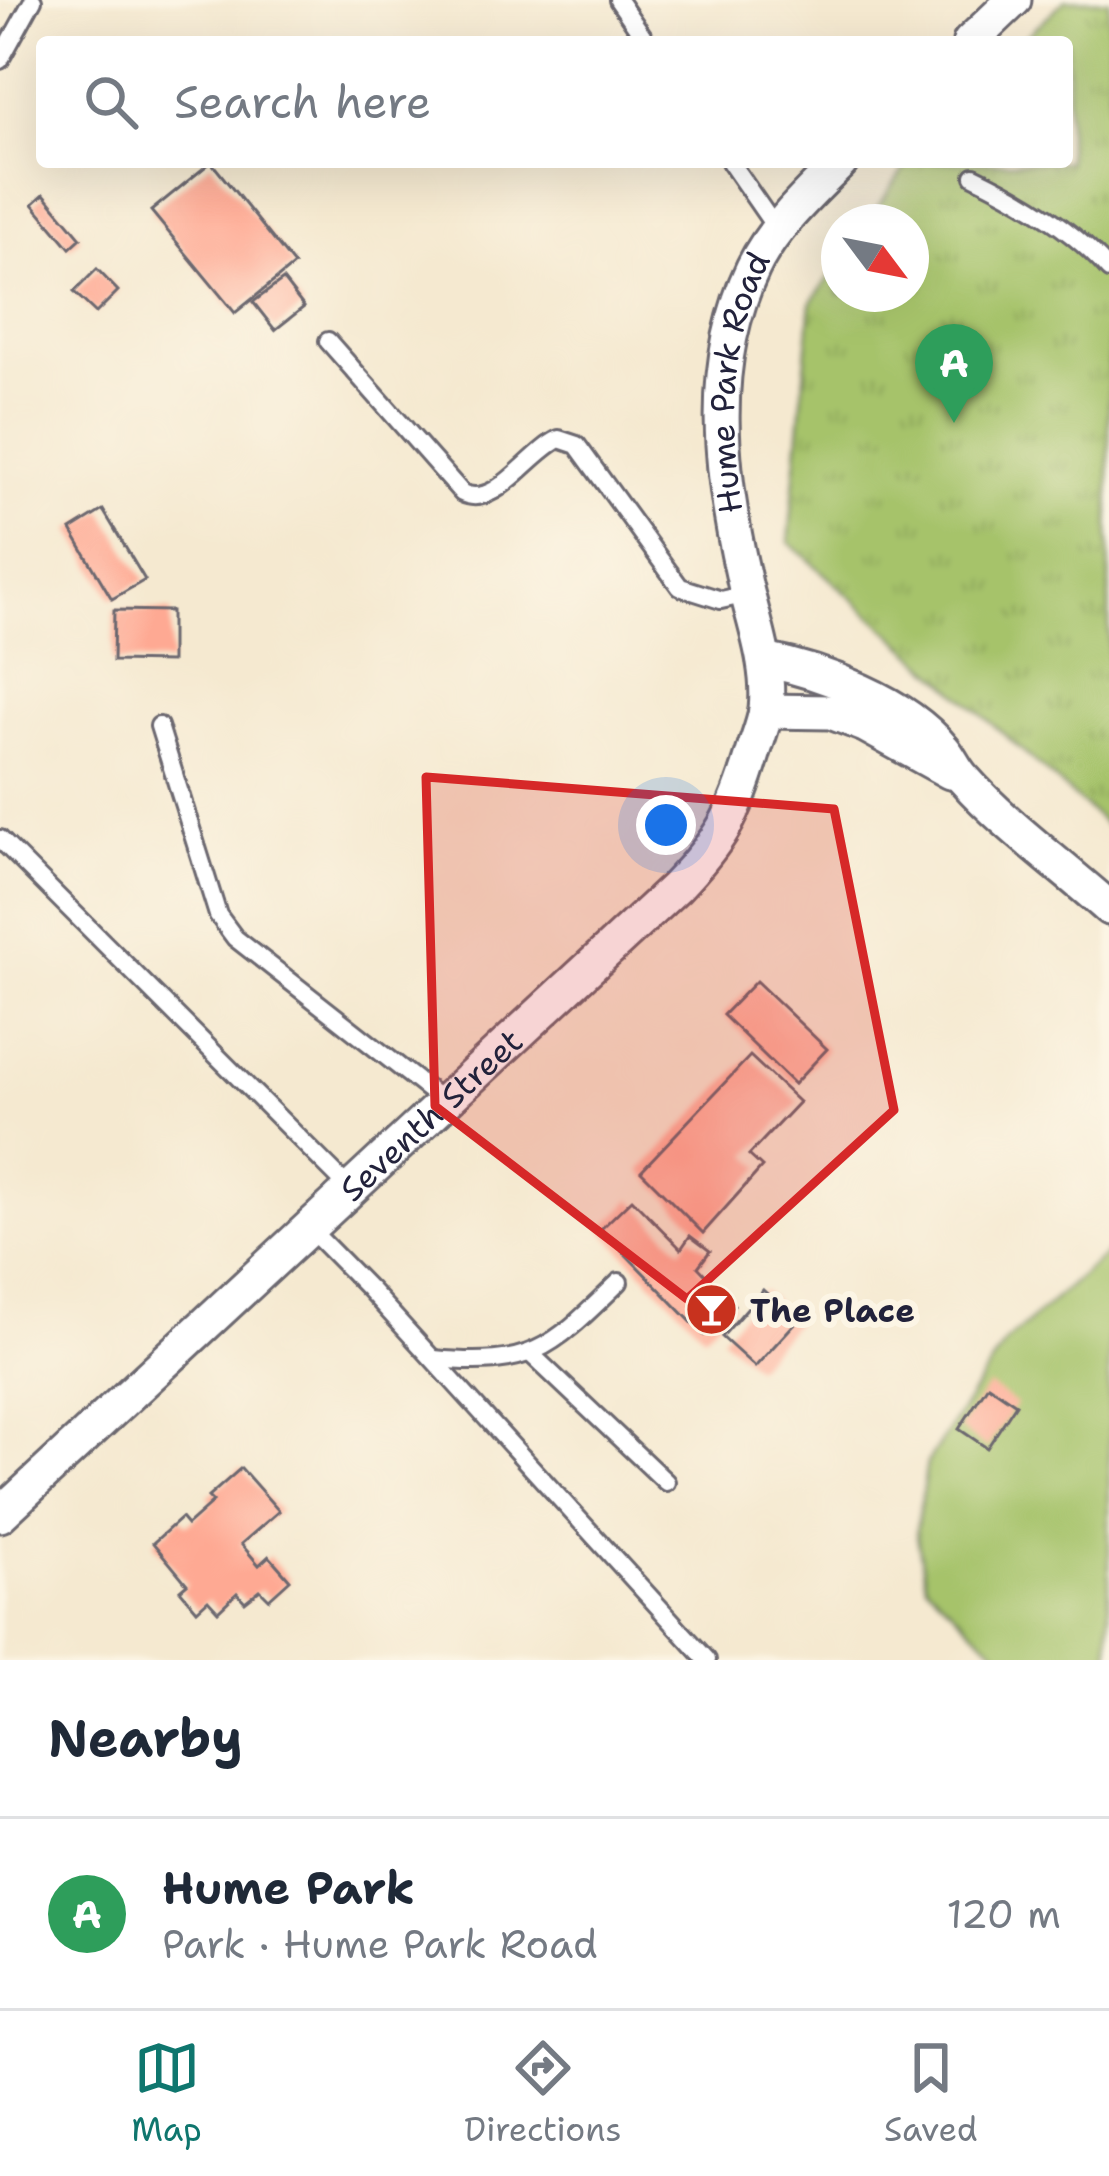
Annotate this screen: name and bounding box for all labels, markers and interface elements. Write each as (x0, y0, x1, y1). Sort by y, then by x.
search box (36, 36, 1073, 168)
icon: search (78, 69, 144, 135)
text: Search here (174, 72, 431, 132)
north arrow (821, 204, 929, 312)
street label: Hume Park Road (700, 243, 780, 517)
pin: A (915, 324, 993, 423)
your location (636, 795, 696, 855)
street label: Seventh Street (330, 1019, 532, 1211)
bar icon: The Place (683, 1282, 739, 1338)
place label: The Place (750, 1288, 915, 1333)
text: Nearby (48, 1704, 243, 1772)
text: Hume Park (162, 1858, 415, 1918)
text: A (72, 1888, 102, 1940)
text: 120 m (946, 1888, 1061, 1940)
text: Park · Hume Park Road (162, 1918, 598, 1970)
tab: Map (131, 2035, 202, 2152)
tab: Directions (464, 2035, 622, 2152)
tab: Saved (884, 2035, 978, 2152)

